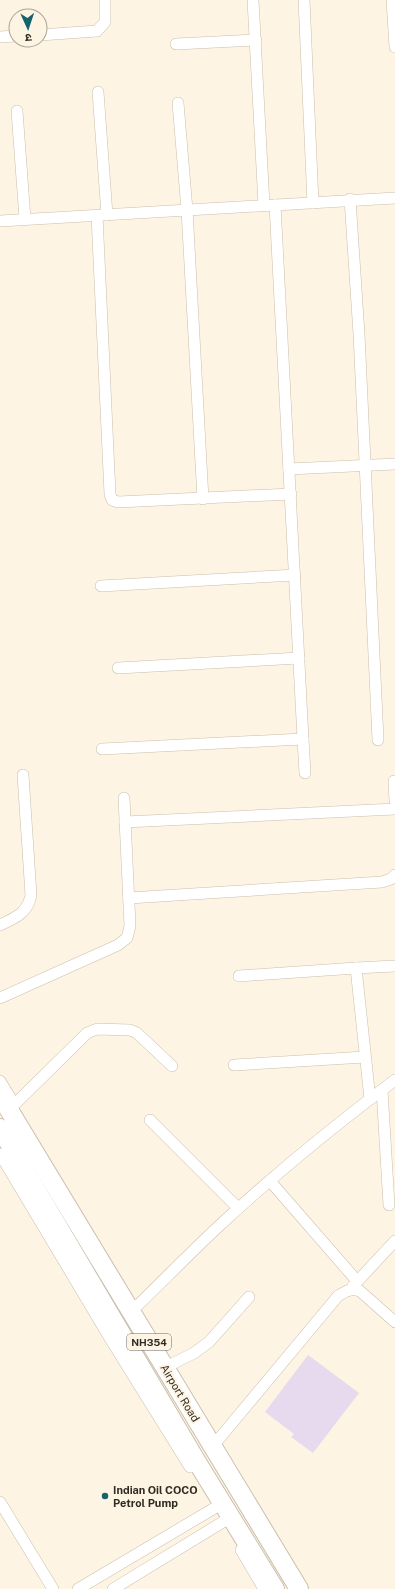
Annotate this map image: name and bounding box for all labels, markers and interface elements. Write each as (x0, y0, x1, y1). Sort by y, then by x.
north arrow (8, 8, 48, 48)
text: उ (24, 32, 32, 44)
road number: NH354 (127, 1334, 171, 1350)
street label: Airport Road (158, 1362, 202, 1424)
place label: Indian Oil COCO Petrol Pump (113, 1484, 198, 1509)
marker: Indian Oil COCO Petrol Pump (100, 1491, 110, 1501)

